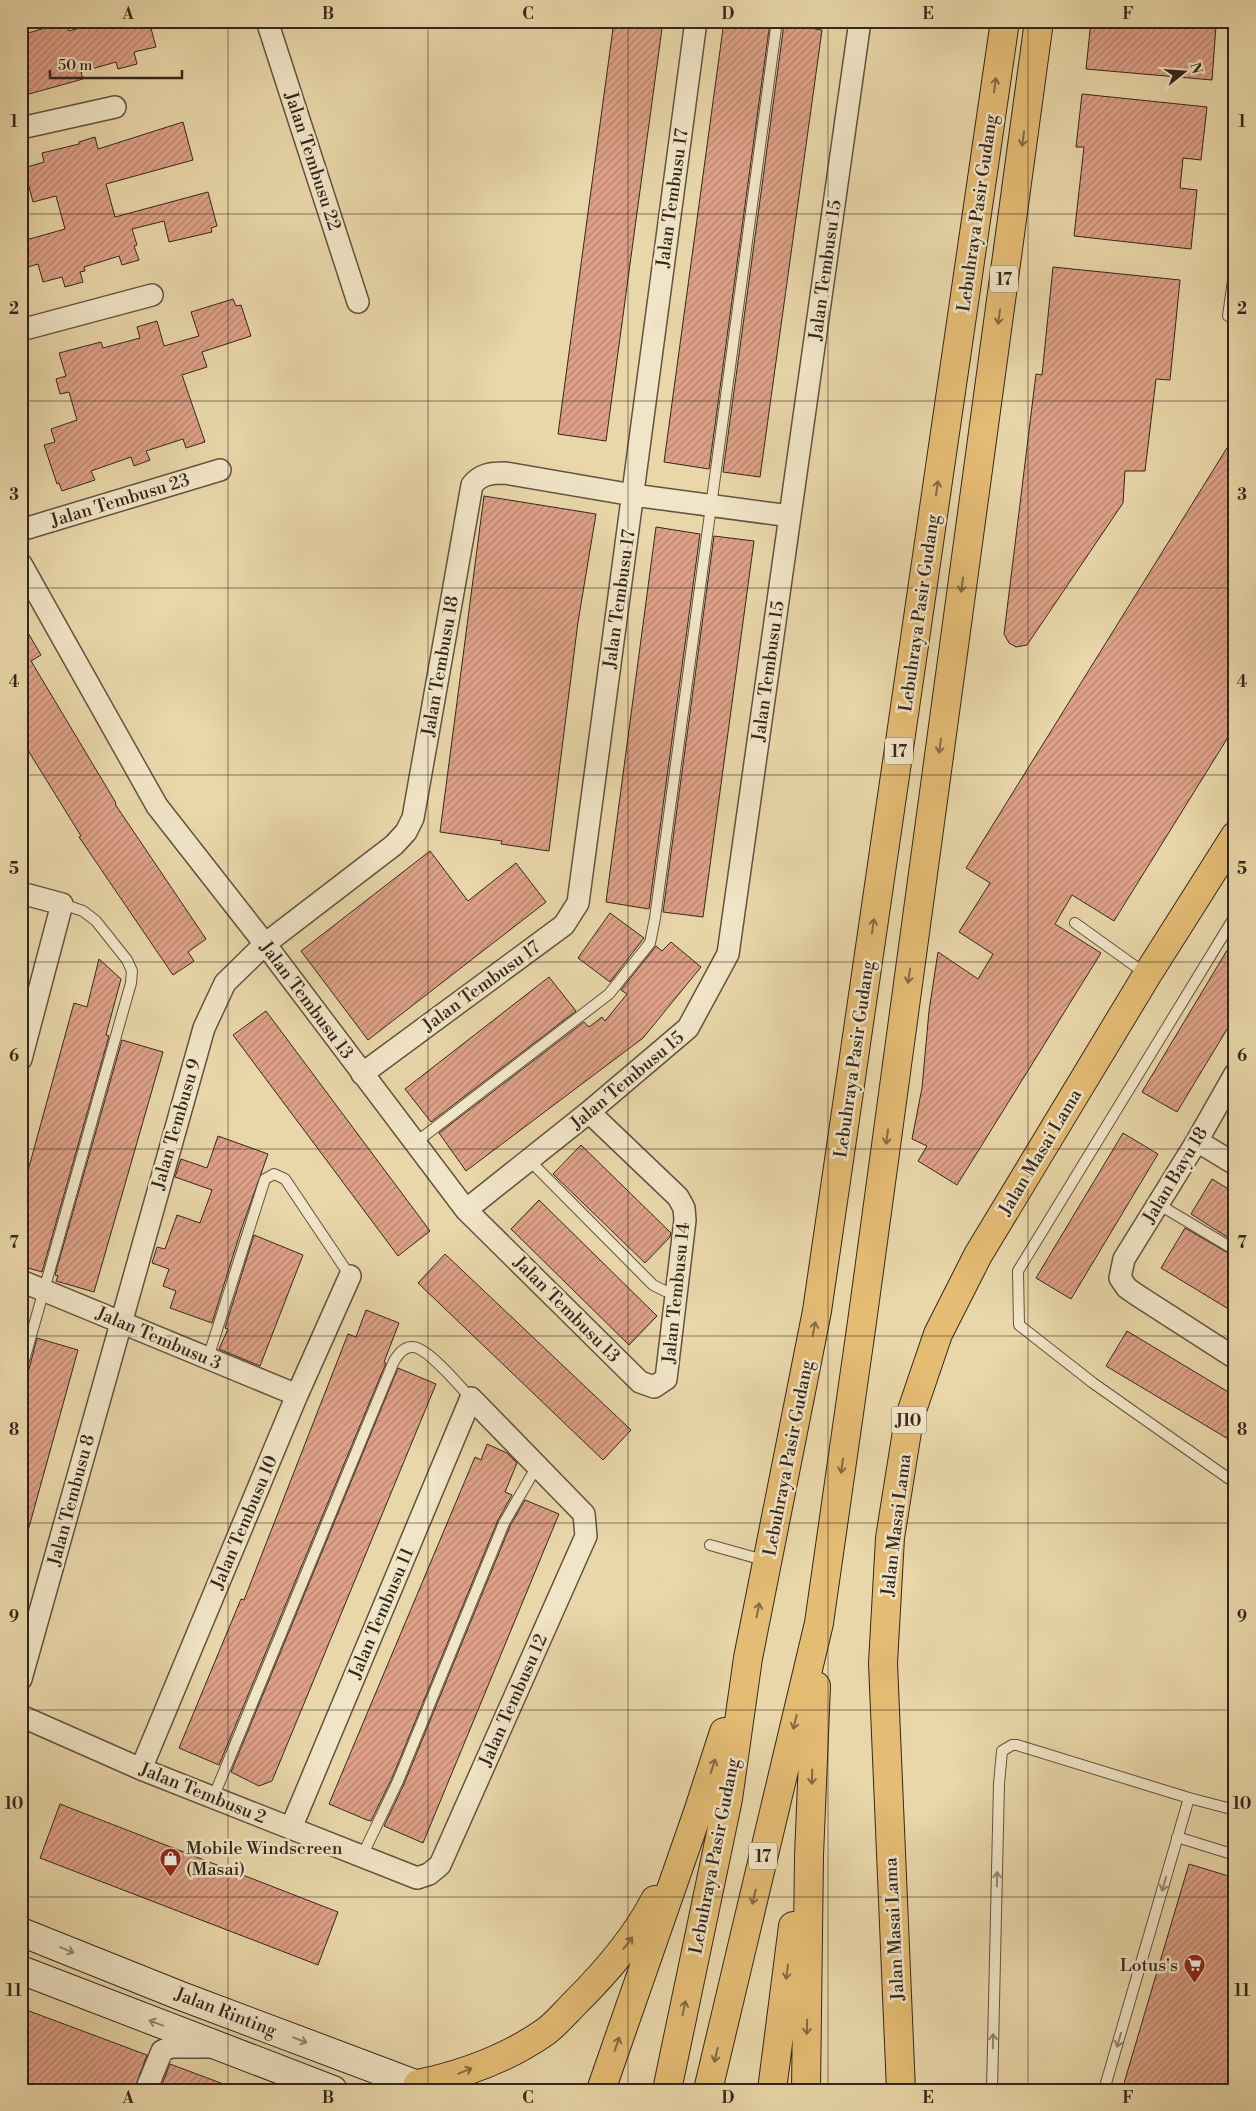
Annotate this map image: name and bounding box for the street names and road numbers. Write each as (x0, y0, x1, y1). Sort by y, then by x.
street label: Jalan Tembusu 22 (279, 88, 346, 233)
street label: Lebuhraya Pasir Gudang (952, 112, 1003, 313)
street label: Jalan Tembusu 17 (651, 127, 694, 270)
street label: Jalan Tembusu 15 (804, 198, 847, 343)
road number: 17 (990, 266, 1018, 292)
street label: Jalan Tembusu 23 (47, 468, 192, 533)
street label: Lebuhraya Pasir Gudang (894, 512, 945, 713)
street label: Jalan Tembusu 17 (598, 528, 641, 671)
street label: Jalan Tembusu 18 (417, 594, 464, 739)
street label: Jalan Tembusu 15 (747, 599, 790, 744)
road number: 17 (885, 738, 913, 764)
street label: Jalan Tembusu 13 (254, 936, 358, 1064)
street label: Jalan Tembusu 17 (417, 936, 545, 1037)
street label: Lebuhraya Pasir Gudang (829, 958, 880, 1159)
street label: Jalan Tembusu 15 (565, 1026, 689, 1135)
street label: Jalan Tembusu 9 (147, 1056, 206, 1193)
street label: Jalan Masai Lama (993, 1084, 1088, 1220)
street label: Jalan Bayu 18 (1137, 1123, 1213, 1228)
street label: Jalan Tembusu 14 (658, 1221, 695, 1366)
street label: Jalan Tembusu 13 (508, 1250, 625, 1368)
street label: Jalan Tembusu 3 (92, 1301, 225, 1375)
street label: Lebuhraya Pasir Gudang (758, 1358, 819, 1558)
road number: J10 (892, 1406, 926, 1434)
street label: Jalan Tembusu 8 (43, 1432, 100, 1569)
street label: Jalan Tembusu 10 (206, 1452, 283, 1593)
street label: Jalan Masai Lama (876, 1452, 917, 1599)
street label: Jalan Tembusu 11 (343, 1544, 419, 1683)
street label: Jalan Tembusu 12 (474, 1631, 553, 1771)
street label: Lebuhraya Pasir Gudang (684, 1756, 745, 1956)
street label: Jalan Tembusu 2 (135, 1757, 269, 1829)
road number: 17 (749, 1842, 777, 1870)
street label: Jalan Masai Lama (879, 1856, 910, 2002)
street label: Jalan Rinting (171, 1982, 281, 2043)

